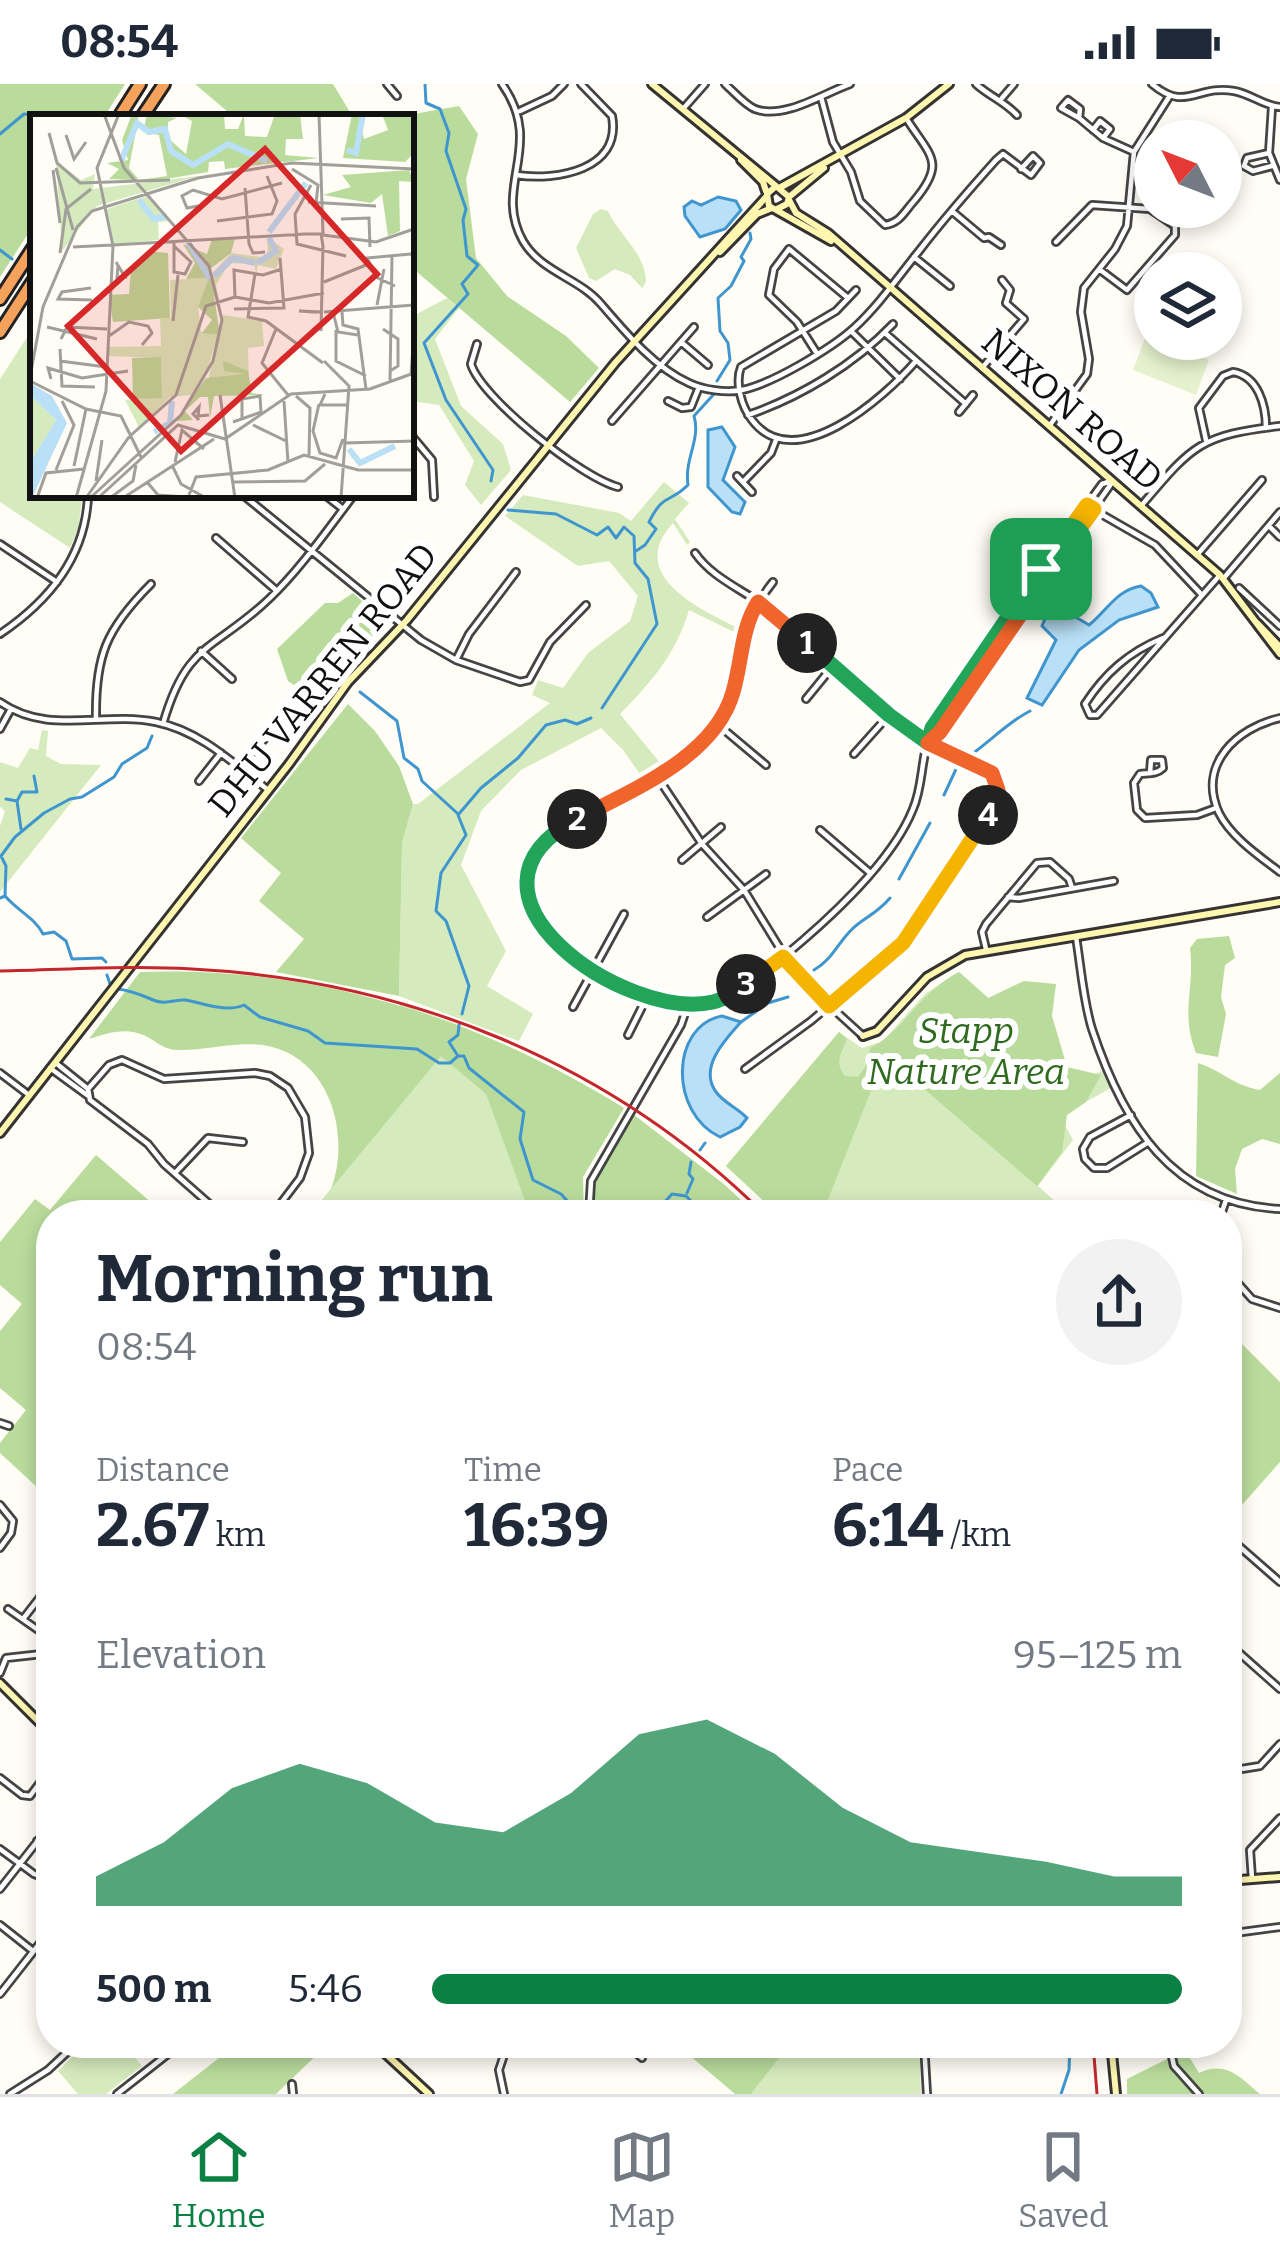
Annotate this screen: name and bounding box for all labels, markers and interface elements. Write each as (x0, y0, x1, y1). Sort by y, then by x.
text: 08:54 (60, 15, 178, 69)
inset map (30, 114, 414, 498)
north arrow (1134, 120, 1242, 228)
map controls (1134, 120, 1242, 360)
button: layers (1134, 252, 1242, 360)
street label: NIXON ROAD (973, 320, 1171, 500)
pin (990, 518, 1092, 620)
street label: DHU VARREN ROAD (199, 534, 447, 826)
icon: arrive (1008, 536, 1074, 602)
pin: 1 (777, 613, 837, 673)
text: 1 (800, 623, 814, 663)
pin: 4 (958, 785, 1018, 845)
pin: 2 (547, 789, 607, 849)
text: 4 (978, 795, 998, 835)
text: 2 (568, 799, 586, 839)
pin: 3 (716, 954, 776, 1014)
text: 3 (736, 964, 756, 1004)
park label: Stapp Nature Area (867, 1009, 1065, 1094)
text: Morning run (96, 1239, 493, 1318)
button: share (1056, 1239, 1182, 1365)
text: 08:54 (96, 1324, 196, 1370)
text: Distance (96, 1450, 230, 1490)
text: Time (464, 1450, 542, 1490)
text: Pace (832, 1450, 903, 1490)
text: 2.67 (96, 1490, 209, 1562)
text: 16:39 (464, 1490, 609, 1562)
text: 6:14 (832, 1490, 944, 1562)
text: km (209, 1515, 265, 1555)
text: /km (944, 1515, 1011, 1555)
text: Elevation (96, 1632, 266, 1678)
text: 95–125 m (1013, 1632, 1182, 1678)
text: 500 m (96, 1966, 211, 2012)
text: 5:46 (288, 1966, 363, 2012)
tab: Home (171, 2124, 266, 2236)
tab: Map (609, 2124, 675, 2236)
tab: Saved (1018, 2124, 1109, 2236)

